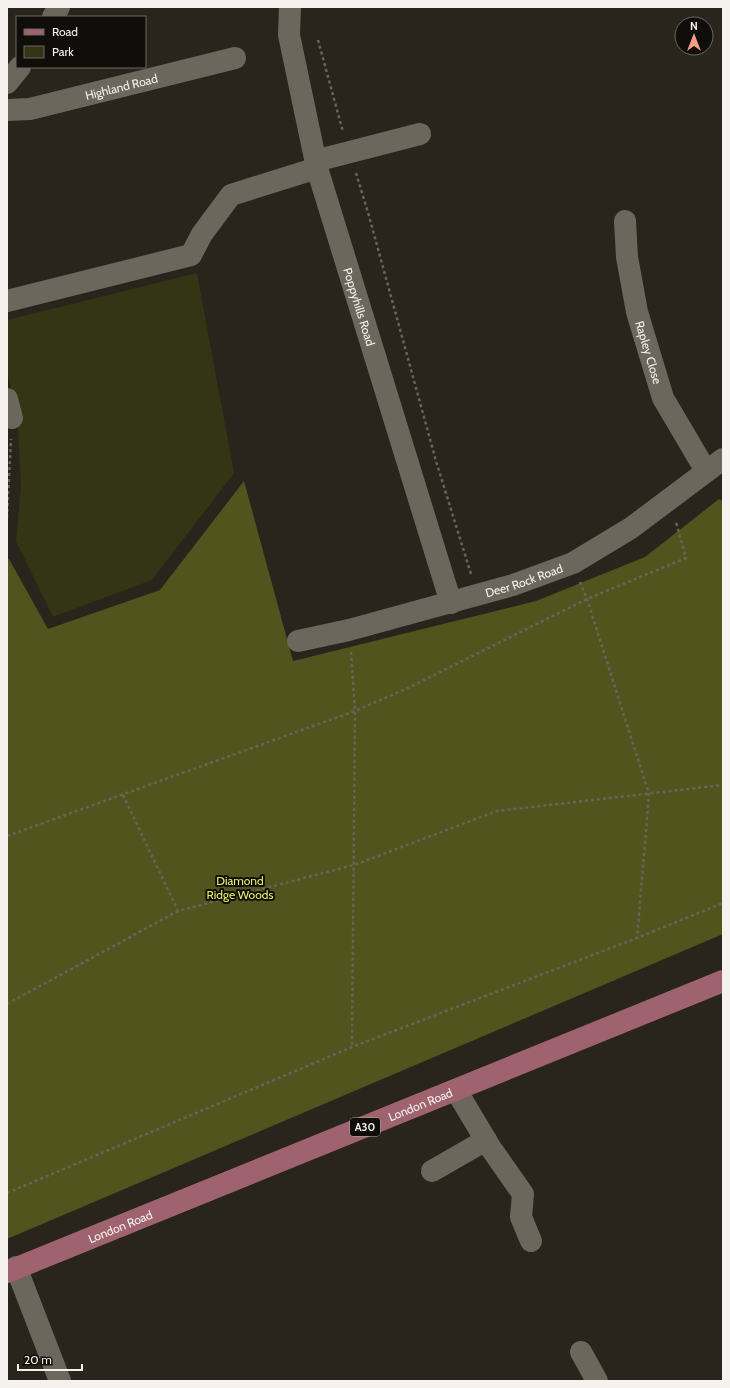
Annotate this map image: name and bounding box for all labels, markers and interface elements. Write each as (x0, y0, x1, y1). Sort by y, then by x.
legend (16, 16, 146, 68)
north arrow (674, 16, 714, 56)
text: N (690, 19, 698, 33)
text: Road (52, 24, 78, 39)
text: Park (52, 44, 74, 59)
street label: Highland Road (83, 70, 159, 103)
street label: Poppyhills Road (341, 266, 379, 348)
street label: Rapley Close (633, 319, 666, 386)
street label: Deer Rock Road (483, 560, 565, 600)
park label: Diamond Ridge Woods (207, 873, 273, 902)
street label: London Road (386, 1084, 455, 1124)
road number: A30 (350, 1118, 380, 1136)
street label: London Road (86, 1206, 154, 1246)
scale bar (18, 1346, 82, 1372)
text: 20 m (24, 1352, 52, 1367)

